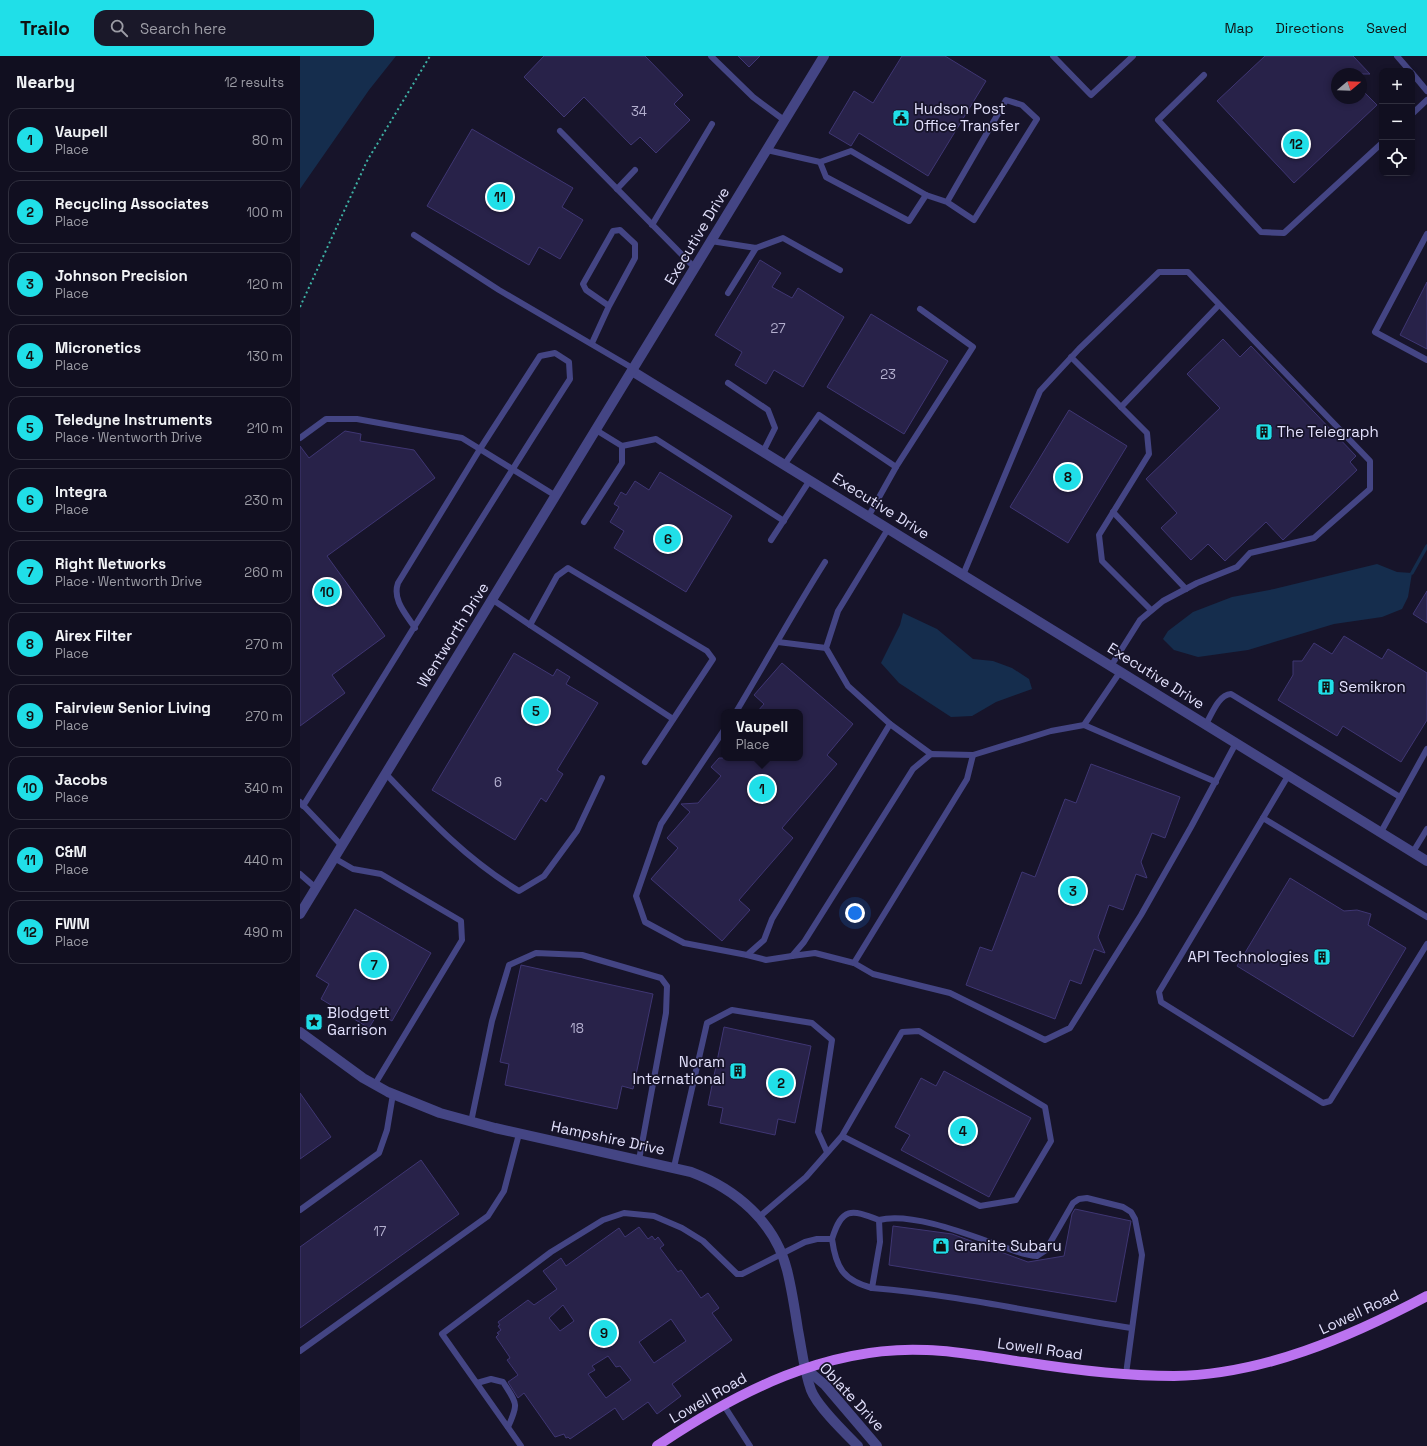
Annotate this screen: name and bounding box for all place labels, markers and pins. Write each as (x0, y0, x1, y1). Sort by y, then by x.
place label: Hudson Post Office Transfer (914, 99, 1020, 135)
public building icon: Hudson Post Office Transfer (891, 108, 911, 128)
pin: 12 (1283, 129, 1309, 159)
pin: 11 (487, 182, 513, 212)
building icon: The Telegraph (1254, 422, 1274, 442)
place label: The Telegraph (1277, 422, 1379, 441)
pin: 8 (1055, 462, 1081, 492)
pin: 6 (655, 524, 681, 554)
pin: 10 (314, 577, 340, 607)
building icon: Semikron (1316, 677, 1336, 697)
place label: Semikron (1339, 677, 1406, 696)
pin: 5 (523, 696, 549, 726)
pin: 1 (749, 774, 775, 804)
pin: 3 (1060, 876, 1086, 906)
place label: API Technologies (1188, 947, 1309, 966)
building icon: API Technologies (1312, 947, 1332, 967)
pin: 7 (361, 950, 387, 980)
place label: Blodgett Garrison (327, 1003, 390, 1039)
place icon: Blodgett Garrison (304, 1012, 324, 1032)
place label: Noram International (633, 1052, 725, 1088)
building icon: Noram International (728, 1061, 748, 1081)
pin: 2 (768, 1068, 794, 1098)
pin: 4 (950, 1116, 976, 1146)
shop icon: Granite Subaru (931, 1236, 951, 1256)
place label: Granite Subaru (954, 1236, 1062, 1255)
pin: 9 (591, 1318, 617, 1348)

